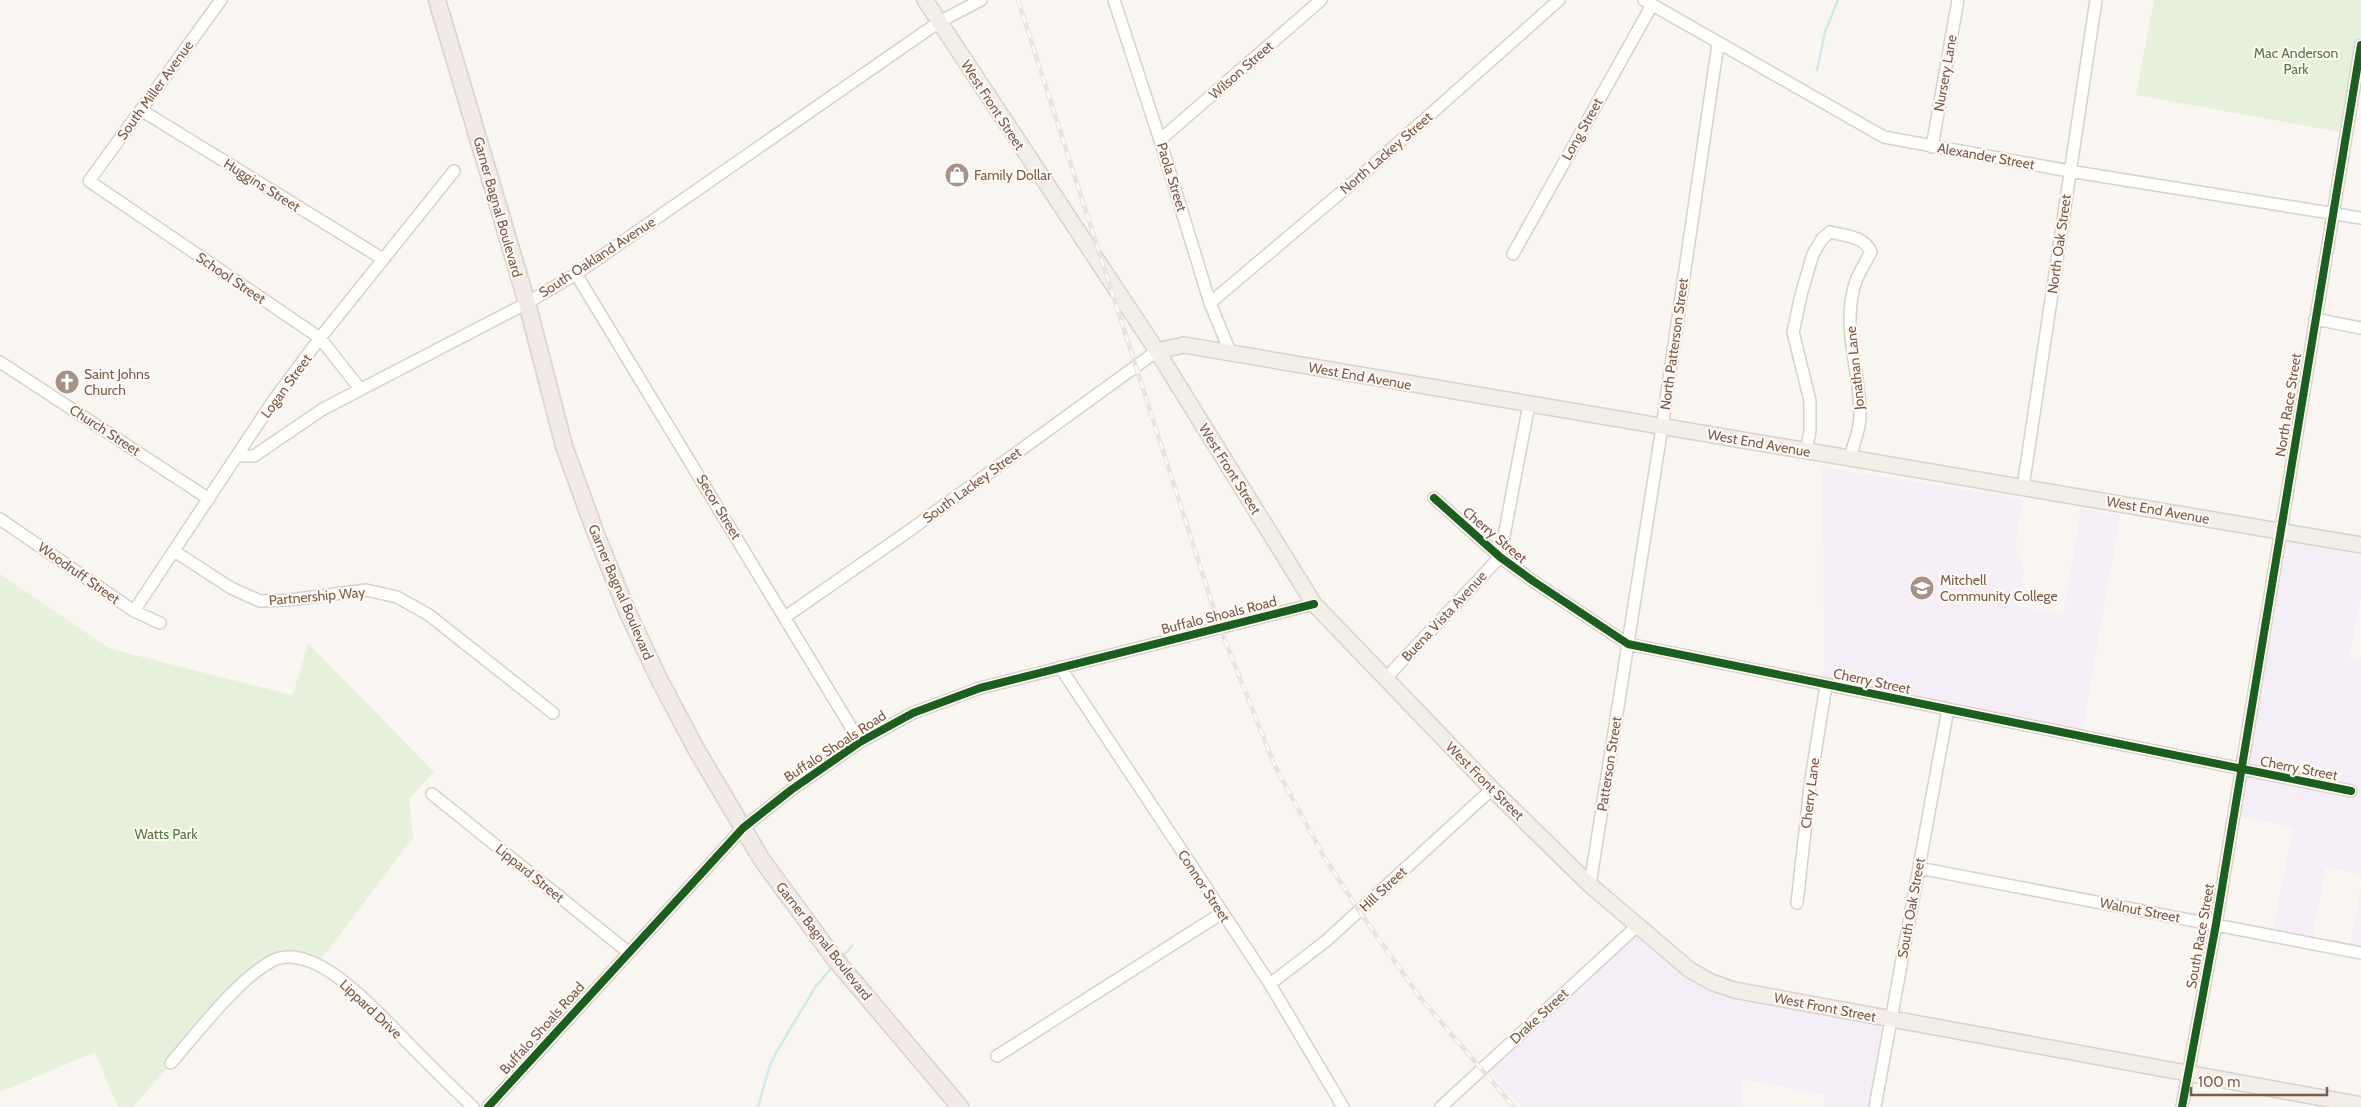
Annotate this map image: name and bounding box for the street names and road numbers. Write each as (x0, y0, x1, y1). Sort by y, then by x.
street label: Nursery Lane (1929, 33, 1961, 113)
street label: South Miller Avenue (113, 37, 197, 143)
street label: Wilson Street (1205, 37, 1277, 103)
street label: West Front Street (957, 57, 1029, 154)
street label: Long Street (1558, 94, 1607, 163)
street label: North Lackey Street (1336, 108, 1436, 198)
street label: Garner Bagnal Boulevard (469, 135, 527, 279)
street label: Alexander Street (1936, 139, 2036, 173)
street label: Paola Street (1153, 140, 1191, 214)
street label: Huggins Street (220, 154, 304, 216)
street label: North Oak Street (2043, 193, 2075, 295)
street label: South Oakland Avenue (535, 213, 659, 301)
street label: School Street (193, 248, 269, 308)
street label: North Patterson Street (1656, 277, 1692, 411)
street label: Jonathan Lane (1842, 325, 1868, 412)
street label: Logan Street (257, 350, 316, 422)
street label: North Race Street (2271, 352, 2305, 458)
street label: West End Avenue (1307, 358, 1413, 394)
street label: Church Street (66, 400, 144, 460)
street label: West Front Street (1195, 420, 1265, 518)
street label: West End Avenue (1706, 425, 1812, 461)
street label: South Lackey Street (919, 443, 1025, 527)
street label: Secor Street (693, 471, 746, 543)
street label: West End Avenue (2105, 492, 2211, 528)
street label: Cherry Street (1459, 503, 1531, 567)
street label: Garner Bagnal Boulevard (584, 522, 658, 662)
street label: Woodruff Street (35, 538, 124, 608)
street label: Buena Vista Avenue (1397, 567, 1491, 665)
street label: Partnership Way (268, 583, 366, 609)
street label: Buffalo Shoals Road (1159, 592, 1279, 638)
street label: Cherry Street (1832, 664, 1912, 698)
street label: Buffalo Shoals Road (780, 706, 890, 786)
street label: Patterson Street (1593, 715, 1625, 813)
street label: West Front Street (1442, 738, 1528, 824)
street label: Cherry Street (2259, 752, 2339, 784)
street label: Cherry Lane (1797, 757, 1823, 829)
street label: Lippard Street (492, 840, 568, 906)
street label: Connor Street (1174, 846, 1234, 926)
street label: South Oak Street (1893, 856, 1929, 960)
street label: Hill Street (1355, 862, 1411, 916)
street label: Garner Bagnal Boulevard (772, 878, 876, 1004)
street label: South Race Street (2182, 882, 2218, 990)
street label: Walnut Street (2098, 893, 2182, 927)
street label: Lippard Drive (336, 976, 406, 1042)
street label: Buffalo Shoals Road (496, 978, 588, 1078)
street label: Drake Street (1506, 984, 1572, 1048)
street label: West Front Street (1772, 988, 1878, 1026)

